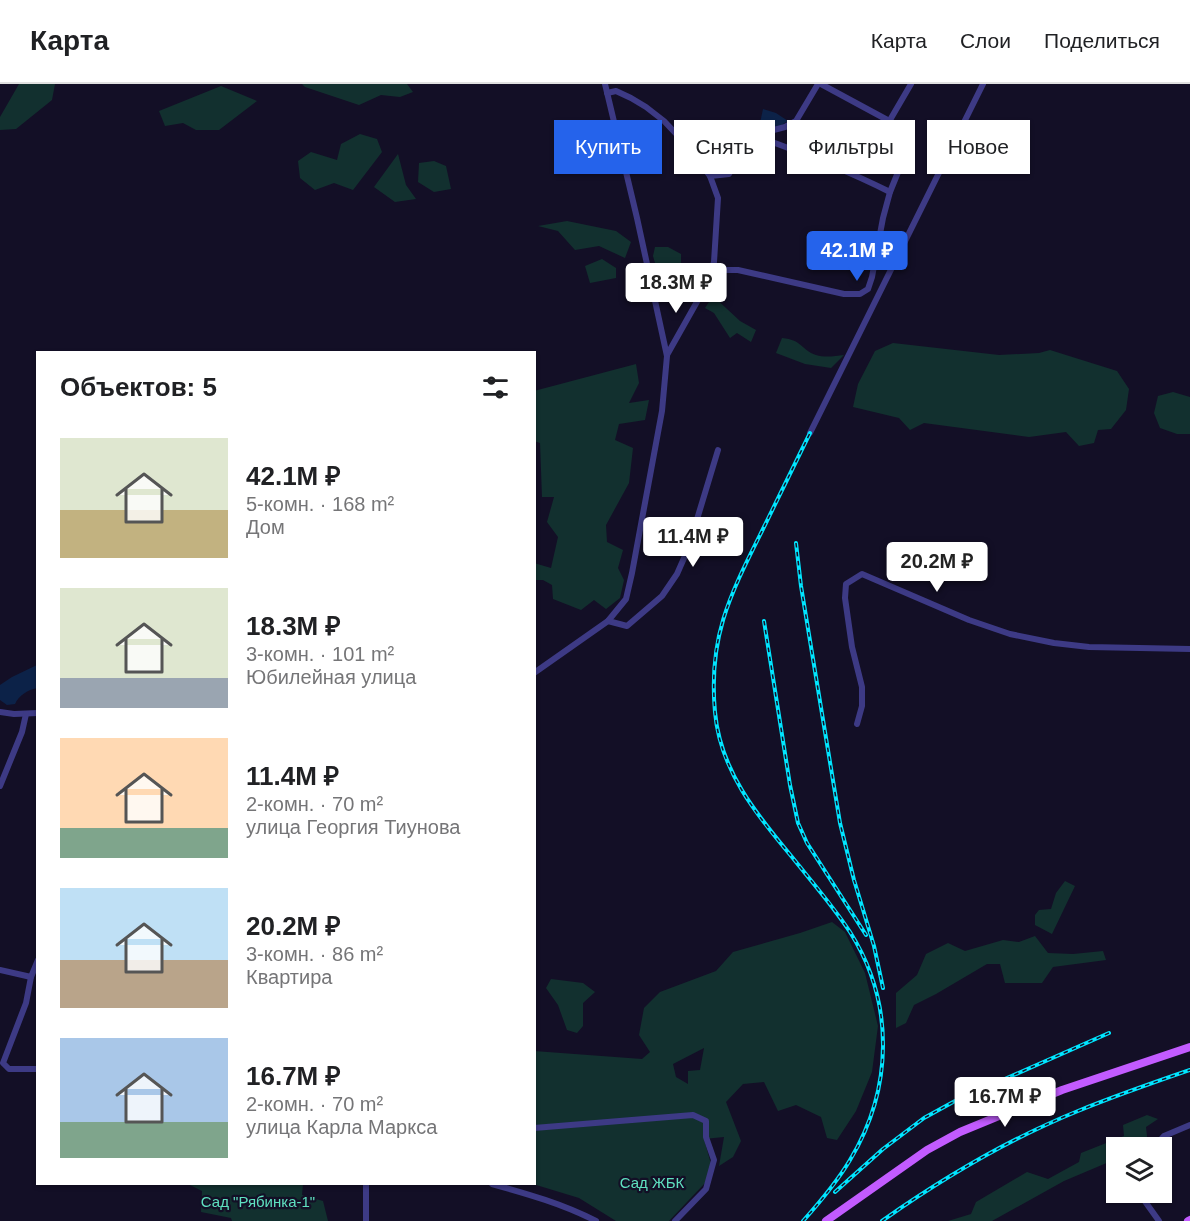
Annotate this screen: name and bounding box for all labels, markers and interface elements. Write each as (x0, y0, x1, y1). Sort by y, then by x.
text: Карта (30, 25, 109, 56)
text: Карта (871, 29, 927, 52)
text: Слои (960, 29, 1011, 52)
text: Поделиться (1044, 29, 1160, 52)
chip: Купить (554, 120, 662, 174)
chip: Снять (674, 120, 775, 174)
chip: Фильтры (787, 120, 915, 174)
chip: Новое (927, 120, 1030, 174)
pin: 42.1M ₽ (802, 231, 912, 282)
text: 42.1M ₽ (821, 239, 893, 261)
pin: 18.3M ₽ (621, 263, 731, 314)
text: 18.3M ₽ (640, 271, 712, 293)
icon: filters (479, 371, 512, 404)
text: Объектов: 5 (60, 372, 217, 402)
text: 42.1M ₽ (246, 461, 341, 491)
icon: home (108, 462, 180, 534)
text: 5-комн. · 168 m² (246, 493, 394, 515)
text: Дом (246, 516, 285, 538)
pin: 11.4M ₽ (638, 517, 748, 568)
text: 11.4M ₽ (657, 525, 729, 547)
pin: 20.2M ₽ (882, 542, 992, 593)
text: 20.2M ₽ (901, 550, 973, 572)
text: 18.3M ₽ (246, 611, 341, 641)
icon: home (108, 612, 180, 684)
text: 3-комн. · 101 m² (246, 643, 394, 665)
text: Юбилейная улица (246, 666, 416, 688)
text: 11.4M ₽ (246, 761, 339, 791)
icon: home (108, 762, 180, 834)
text: 2-комн. · 70 m² (246, 793, 383, 815)
text: улица Георгия Тиунова (246, 816, 460, 838)
text: 20.2M ₽ (246, 911, 341, 941)
icon: home (108, 912, 180, 984)
text: 3-комн. · 86 m² (246, 943, 383, 965)
text: Квартира (246, 966, 332, 988)
text: 16.7M ₽ (246, 1061, 341, 1091)
icon: home (108, 1062, 180, 1134)
pin: 16.7M ₽ (950, 1077, 1060, 1128)
text: 16.7M ₽ (969, 1085, 1041, 1107)
text: 2-комн. · 70 m² (246, 1093, 383, 1115)
text: улица Карла Маркса (246, 1116, 437, 1138)
map controls (1106, 1137, 1172, 1203)
button: layers (1106, 1137, 1172, 1203)
park label: Сад ЖБК (620, 1174, 685, 1191)
park label: Сад "Рябинка-1" (201, 1193, 315, 1210)

